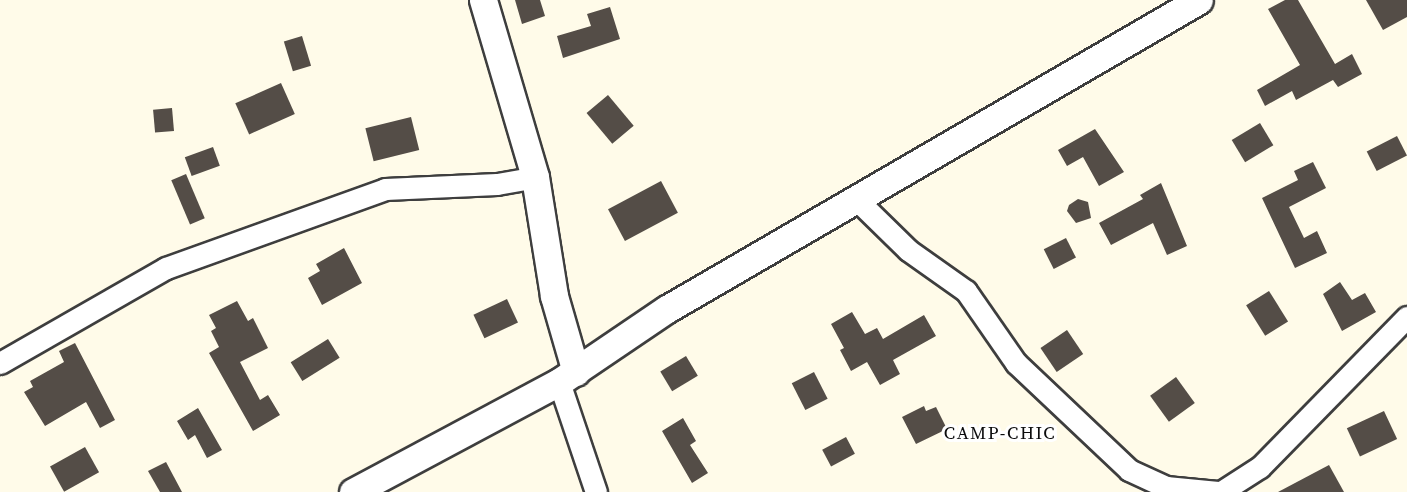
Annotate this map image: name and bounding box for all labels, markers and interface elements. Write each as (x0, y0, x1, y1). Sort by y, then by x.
district label: CAMP-CHIC (944, 422, 1056, 444)

